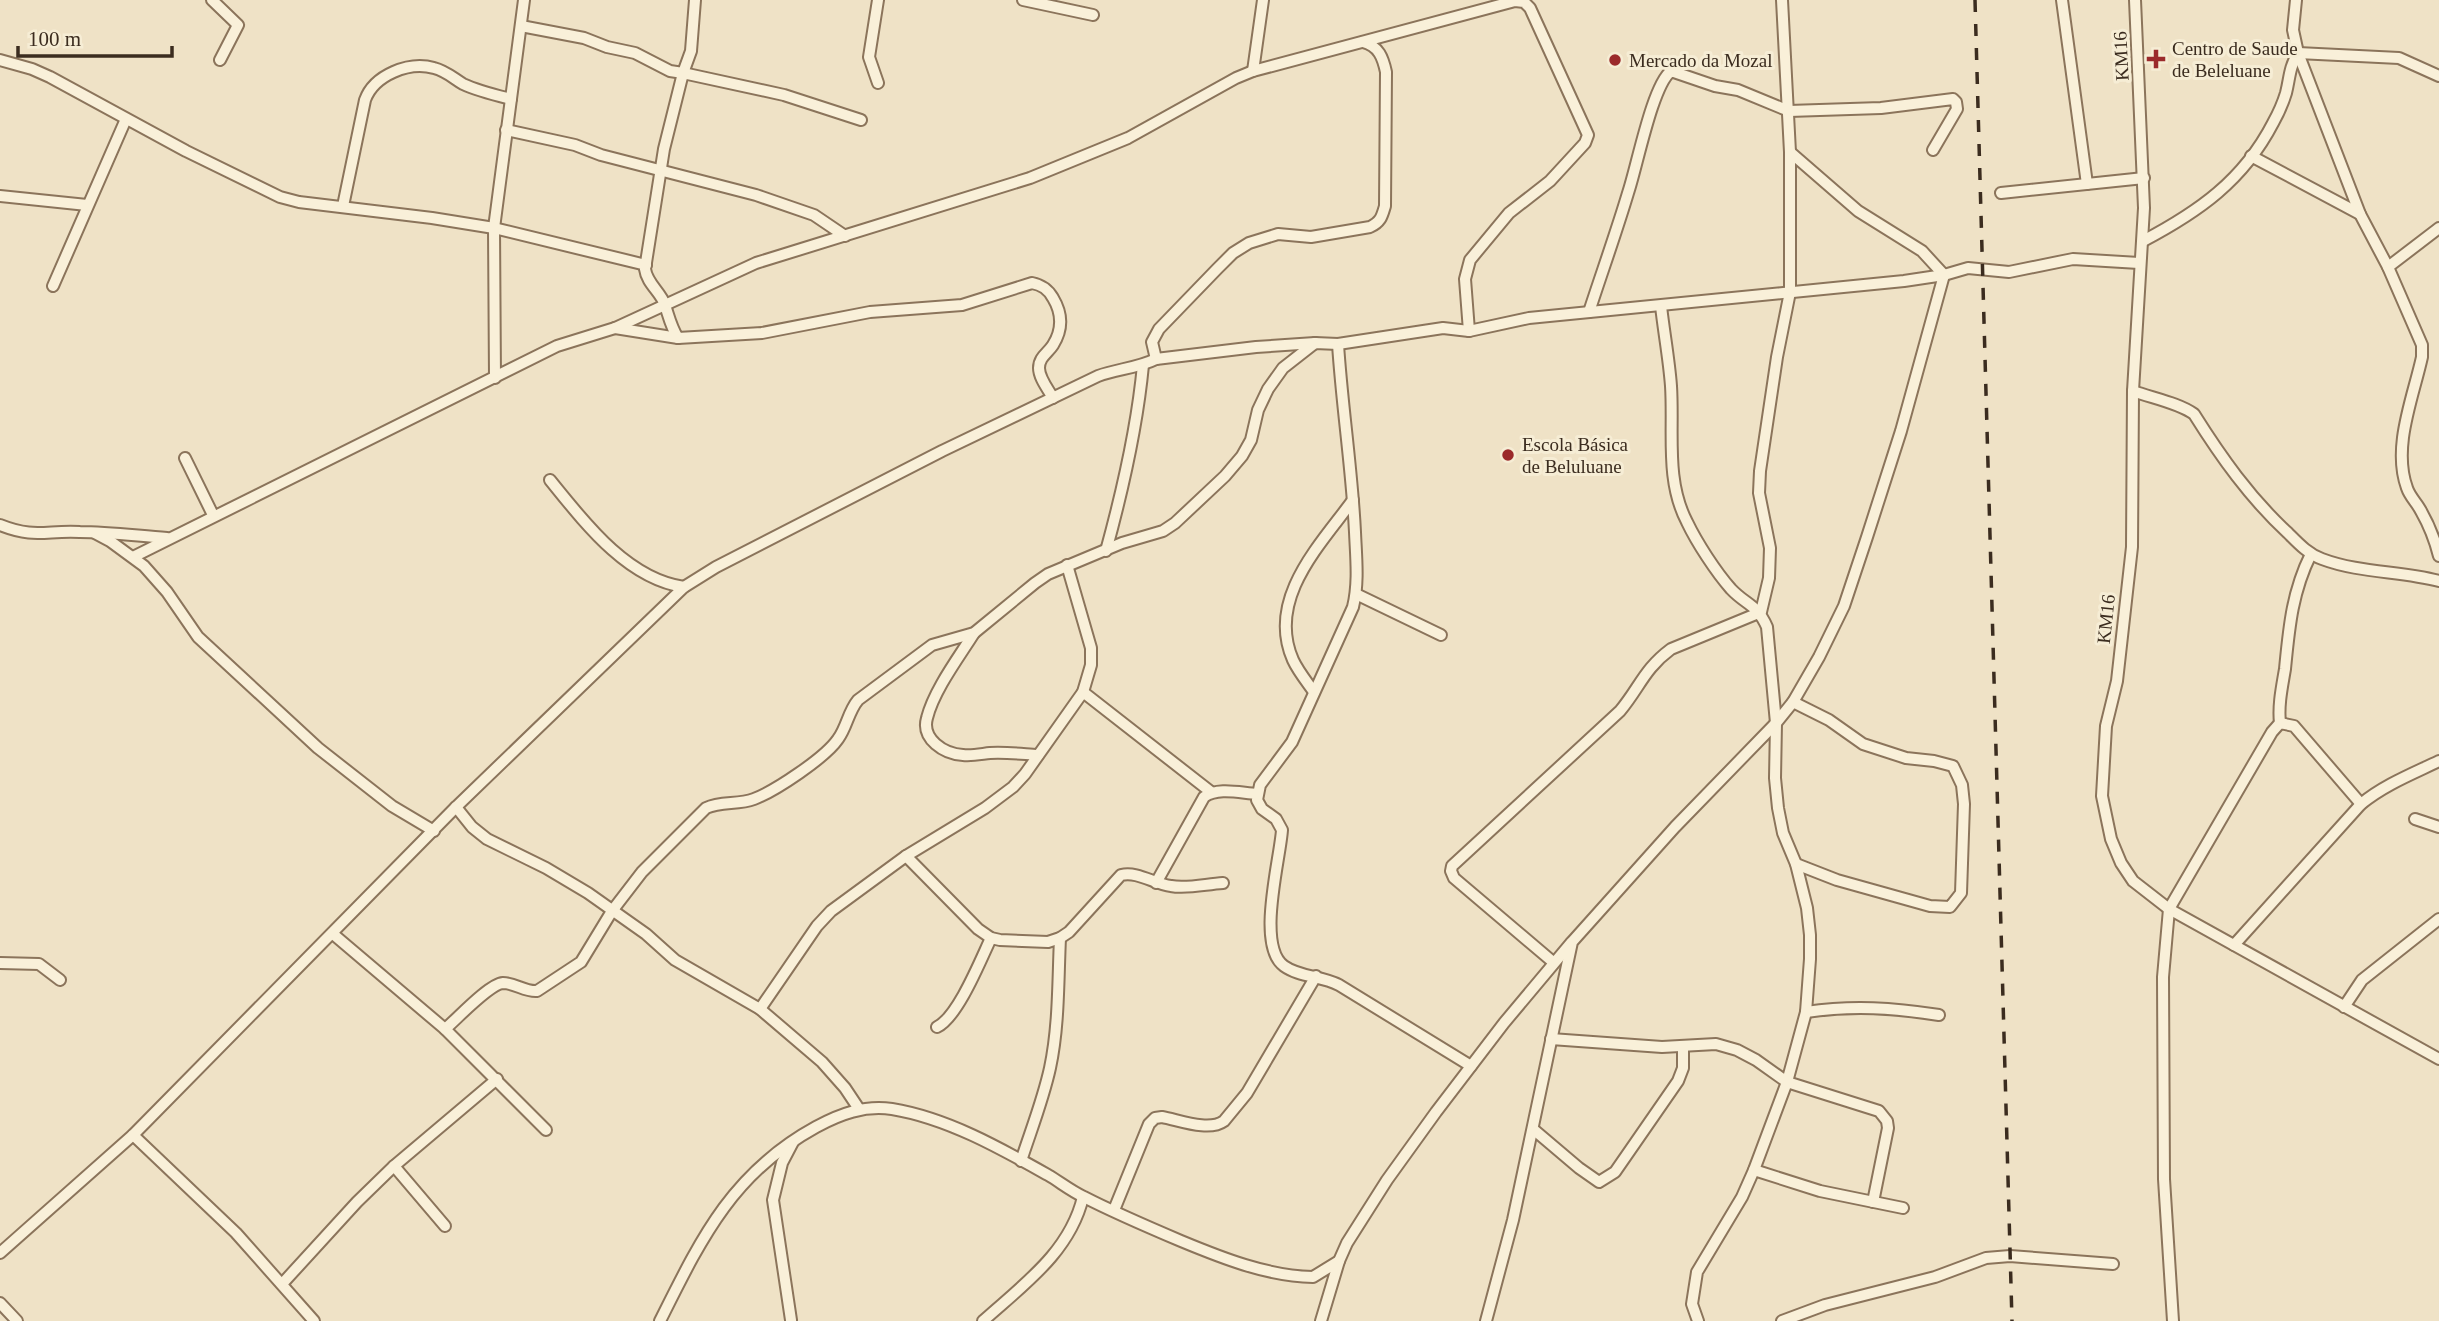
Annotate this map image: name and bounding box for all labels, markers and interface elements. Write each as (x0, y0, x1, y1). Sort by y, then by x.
scale bar (18, 14, 172, 58)
text: 100 m (28, 27, 81, 51)
street label: KM16 (2109, 31, 2133, 81)
place label: Centro de Saude de Beleluane (2172, 38, 2298, 81)
marker: Centro de Saude de Beleluane (2146, 49, 2166, 69)
place label: Mercado da Mozal (1629, 50, 1773, 71)
marker: Mercado da Mozal (1607, 52, 1623, 68)
place label: Escola Básica de Beluluane (1522, 434, 1629, 477)
marker: Escola Básica de Beluluane (1500, 447, 1516, 463)
street label: KM16 (2093, 593, 2119, 645)

